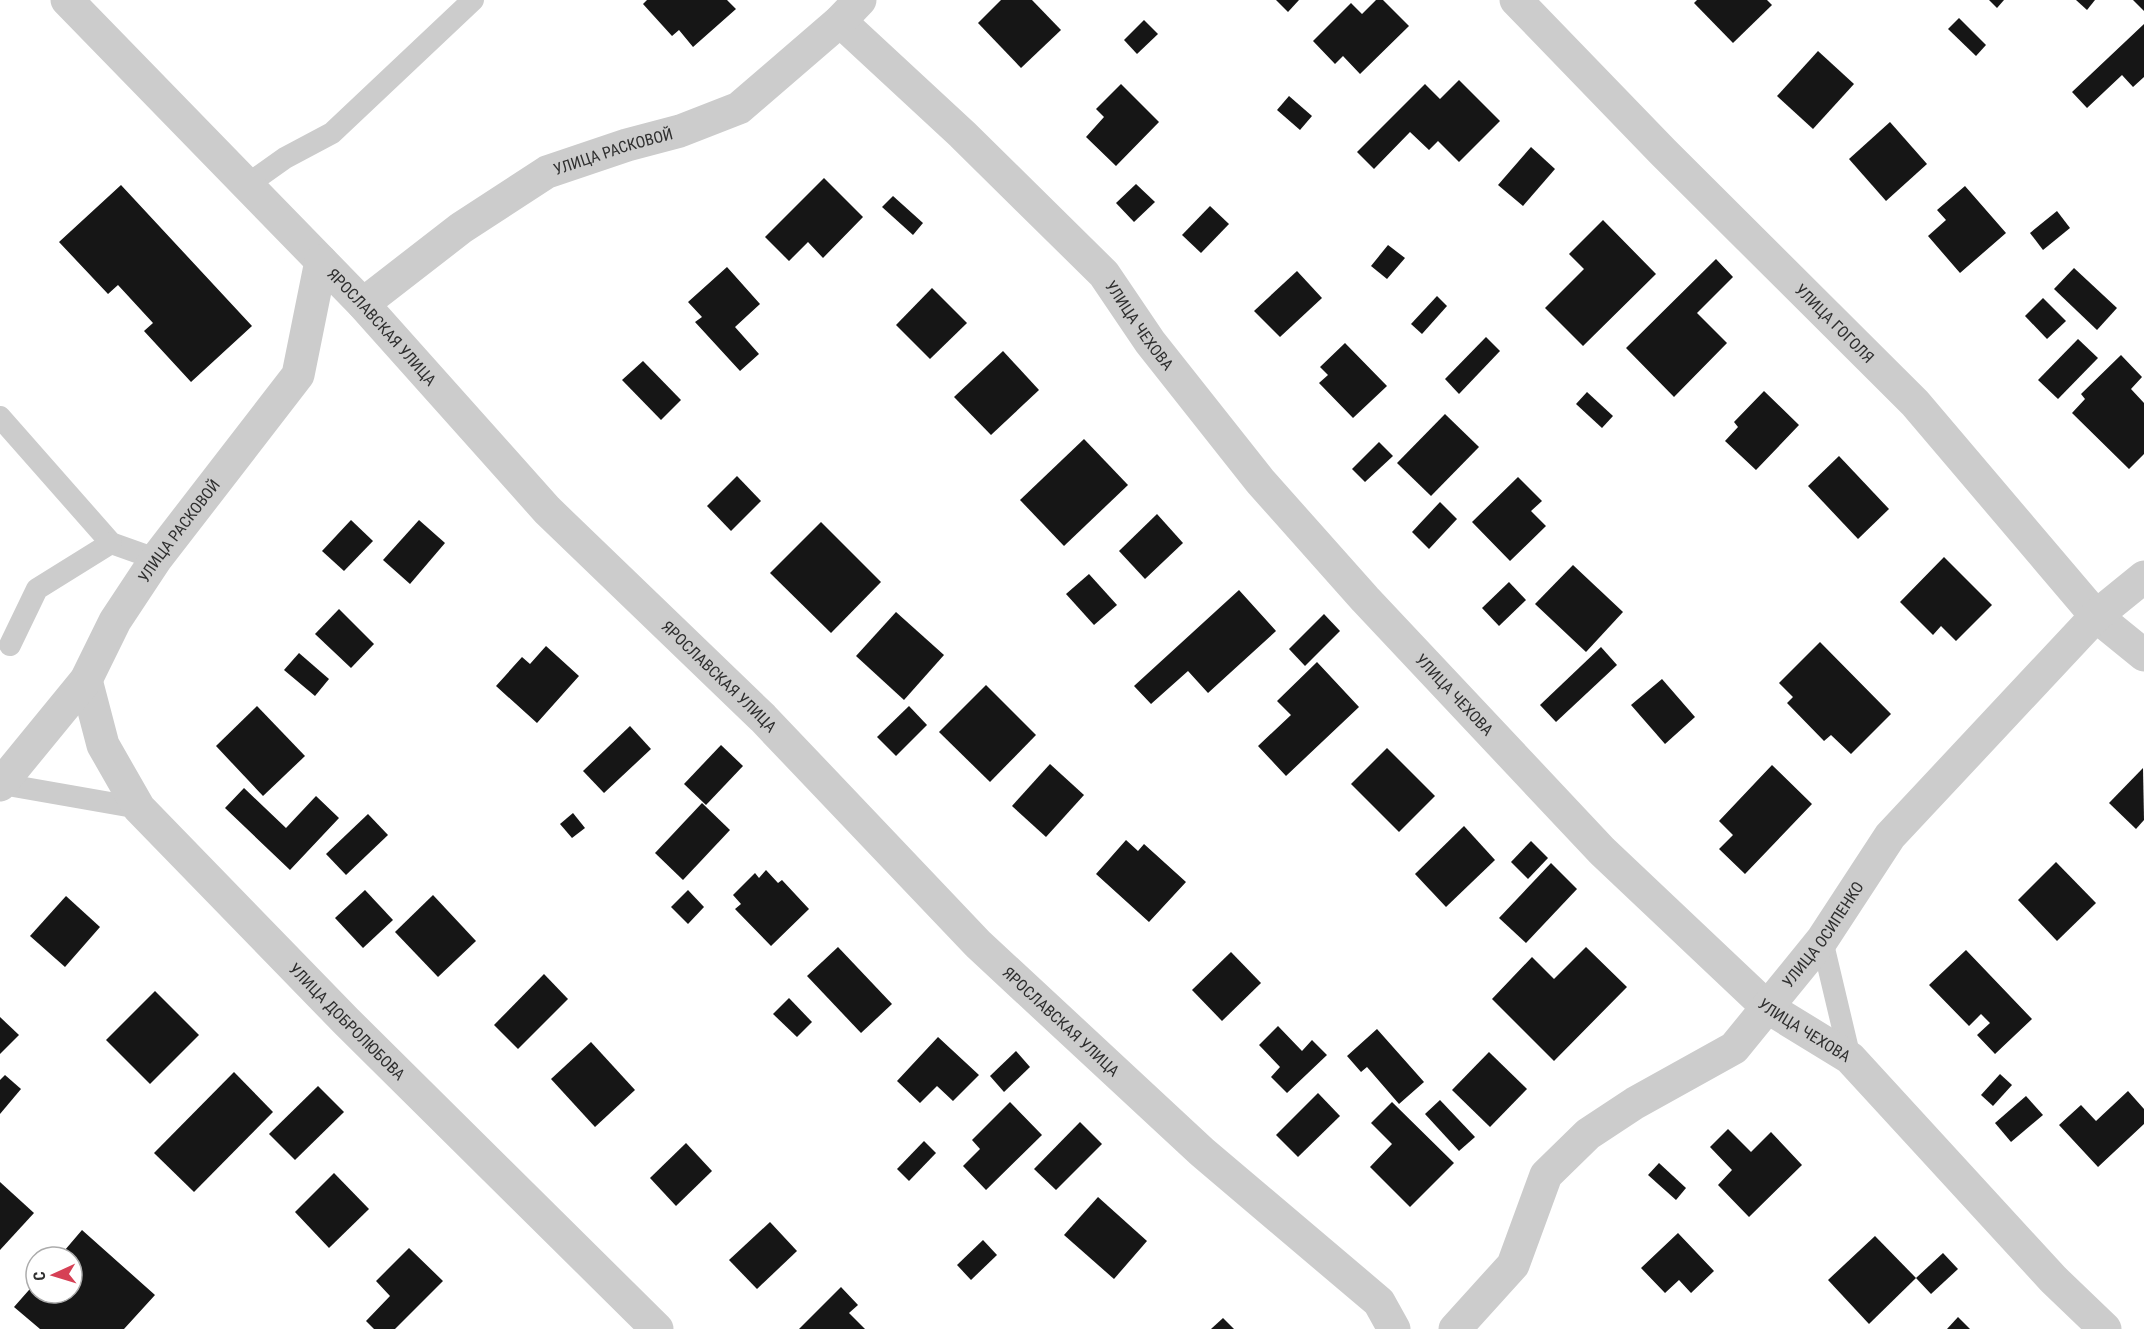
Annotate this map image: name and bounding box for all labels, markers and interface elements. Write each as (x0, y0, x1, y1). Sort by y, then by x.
street label: УЛИЦА РАСКОВОЙ (551, 124, 675, 179)
street label: ЯРОСЛАВСКАЯ УЛИЦА (323, 264, 440, 390)
street label: УЛИЦА ЧЕХОВА (1101, 277, 1177, 374)
street label: УЛИЦА ГОГОЛЯ (1791, 280, 1878, 367)
street label: УЛИЦА РАСКОВОЙ (134, 476, 224, 586)
street label: ЯРОСЛАВСКАЯ УЛИЦА (658, 617, 780, 736)
street label: УЛИЦА ЧЕХОВА (1411, 650, 1497, 740)
street label: УЛИЦА ОСИПЕНКО (1778, 878, 1868, 991)
street label: УЛИЦА ДОБРОЛЮБОВА (285, 959, 409, 1084)
street label: ЯРОСЛАВСКАЯ УЛИЦА (999, 963, 1123, 1080)
street label: УЛИЦА ЧЕХОВА (1754, 995, 1854, 1066)
north arrow (24, 1245, 84, 1305)
text: С (30, 1271, 49, 1281)

